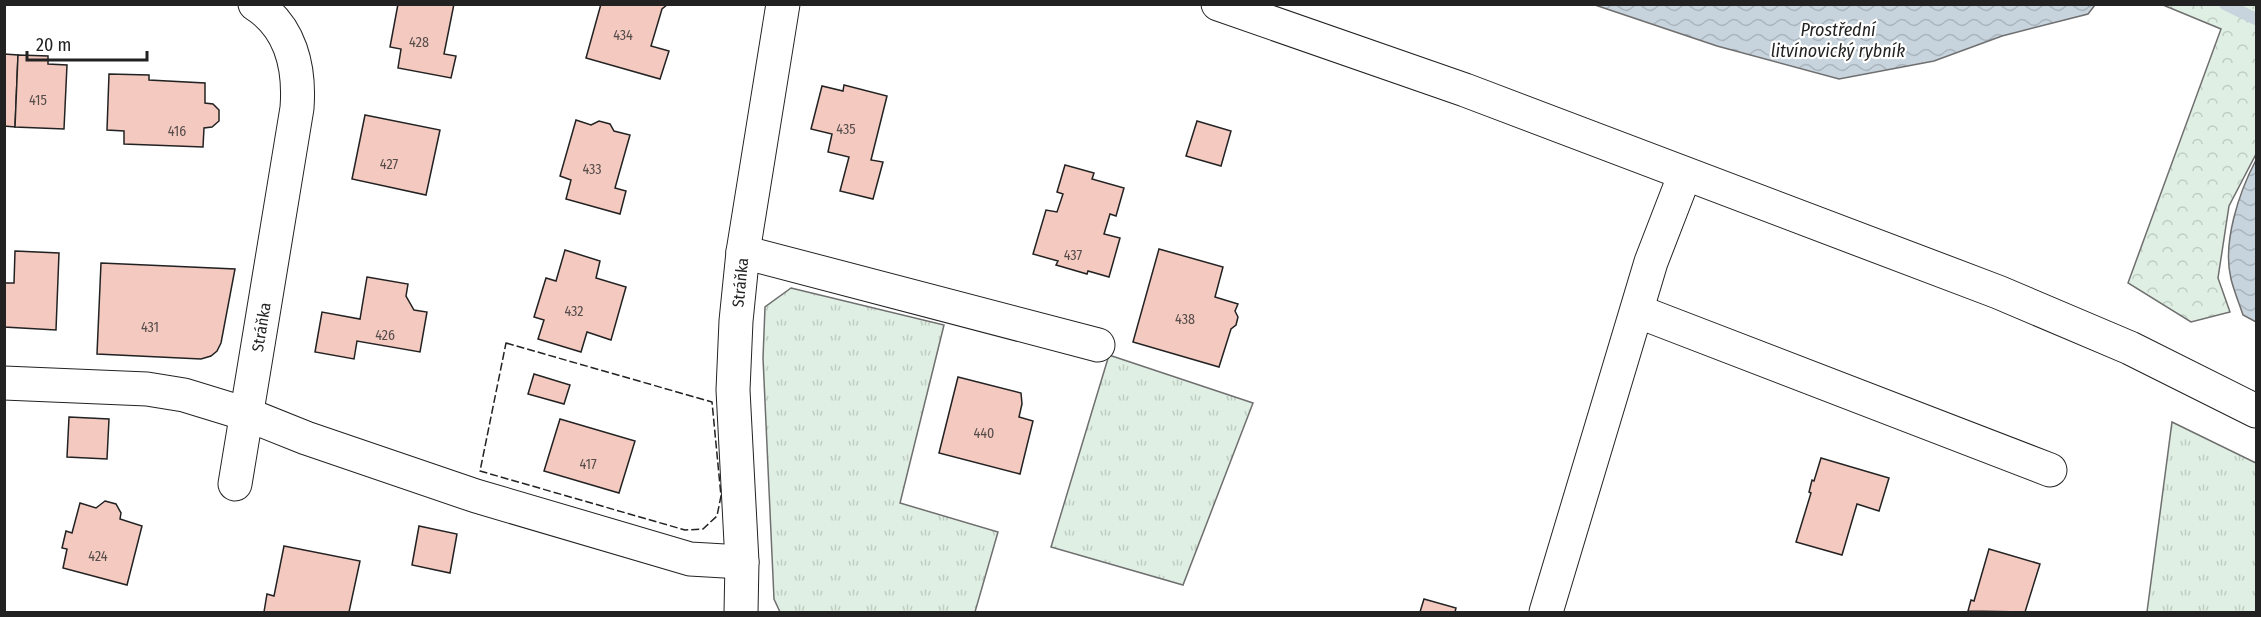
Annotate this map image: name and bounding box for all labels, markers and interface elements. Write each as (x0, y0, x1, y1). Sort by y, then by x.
water label: Prostřední litvínovický rybník (1771, 19, 1905, 62)
scale bar (27, 24, 147, 62)
house number: 434 (613, 27, 633, 44)
text: 20 m (36, 34, 71, 56)
house number: 428 (409, 34, 429, 51)
house number: 415 (29, 92, 47, 109)
house number: 435 (836, 121, 856, 138)
house number: 416 (168, 123, 186, 140)
house number: 427 (380, 156, 398, 173)
house number: 433 (582, 161, 602, 178)
house number: 437 (1064, 247, 1083, 264)
street label: Stráňka (728, 257, 752, 308)
street label: Stráňka (247, 301, 274, 353)
house number: 432 (565, 303, 583, 320)
house number: 438 (1175, 311, 1195, 328)
house number: 431 (141, 319, 159, 336)
house number: 426 (375, 327, 395, 344)
house number: 440 (974, 425, 994, 442)
house number: 417 (579, 456, 597, 473)
house number: 424 (88, 548, 108, 565)

